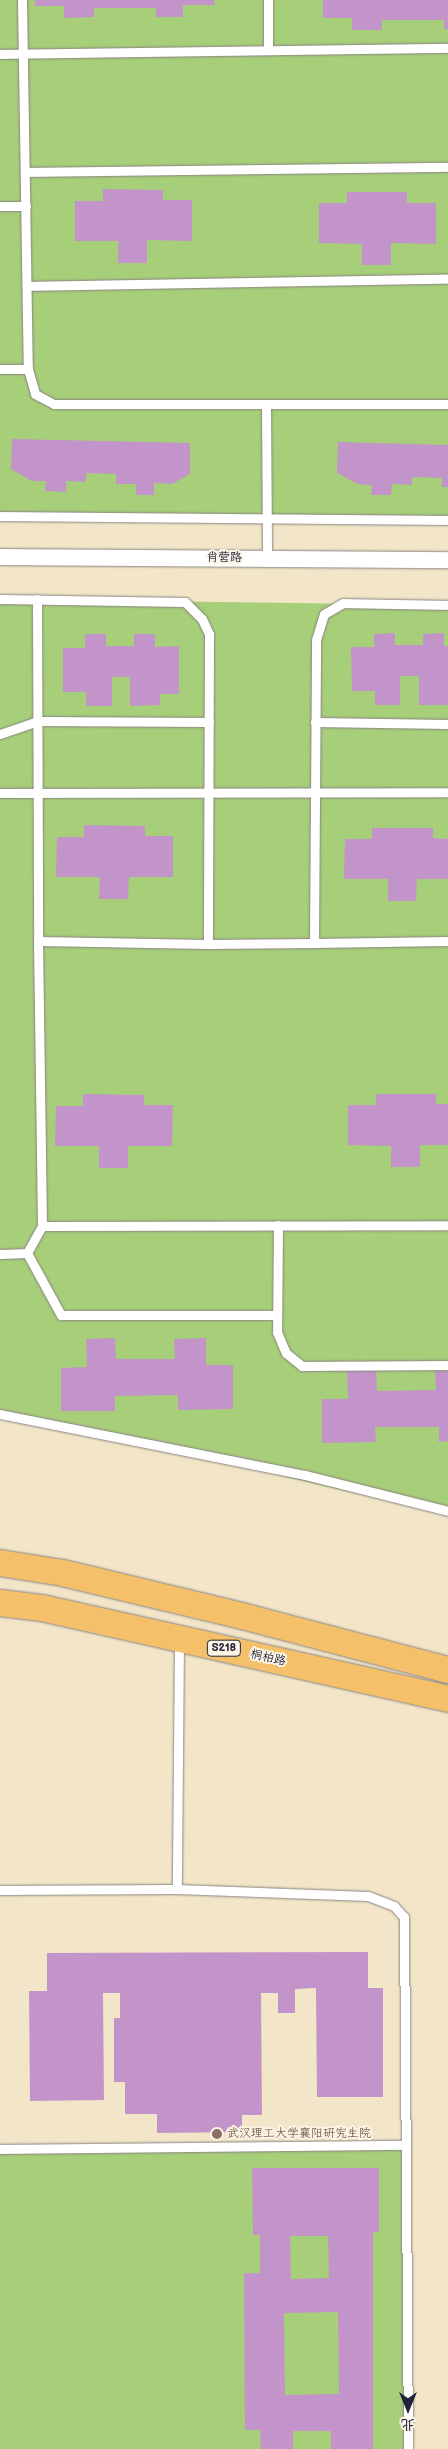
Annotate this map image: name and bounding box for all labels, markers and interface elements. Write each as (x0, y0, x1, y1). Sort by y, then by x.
street label: 肖营路 (206, 551, 242, 565)
road number: S218 (206, 1640, 242, 1656)
street label: 桐柏路 (249, 1647, 287, 1669)
place label: 武汉理工大学襄阳研究生院 (227, 2127, 371, 2141)
marker: 武汉理工大学襄阳研究生院 (211, 2128, 223, 2140)
north arrow (383, 2384, 433, 2434)
text: 北 (401, 2416, 415, 2433)

